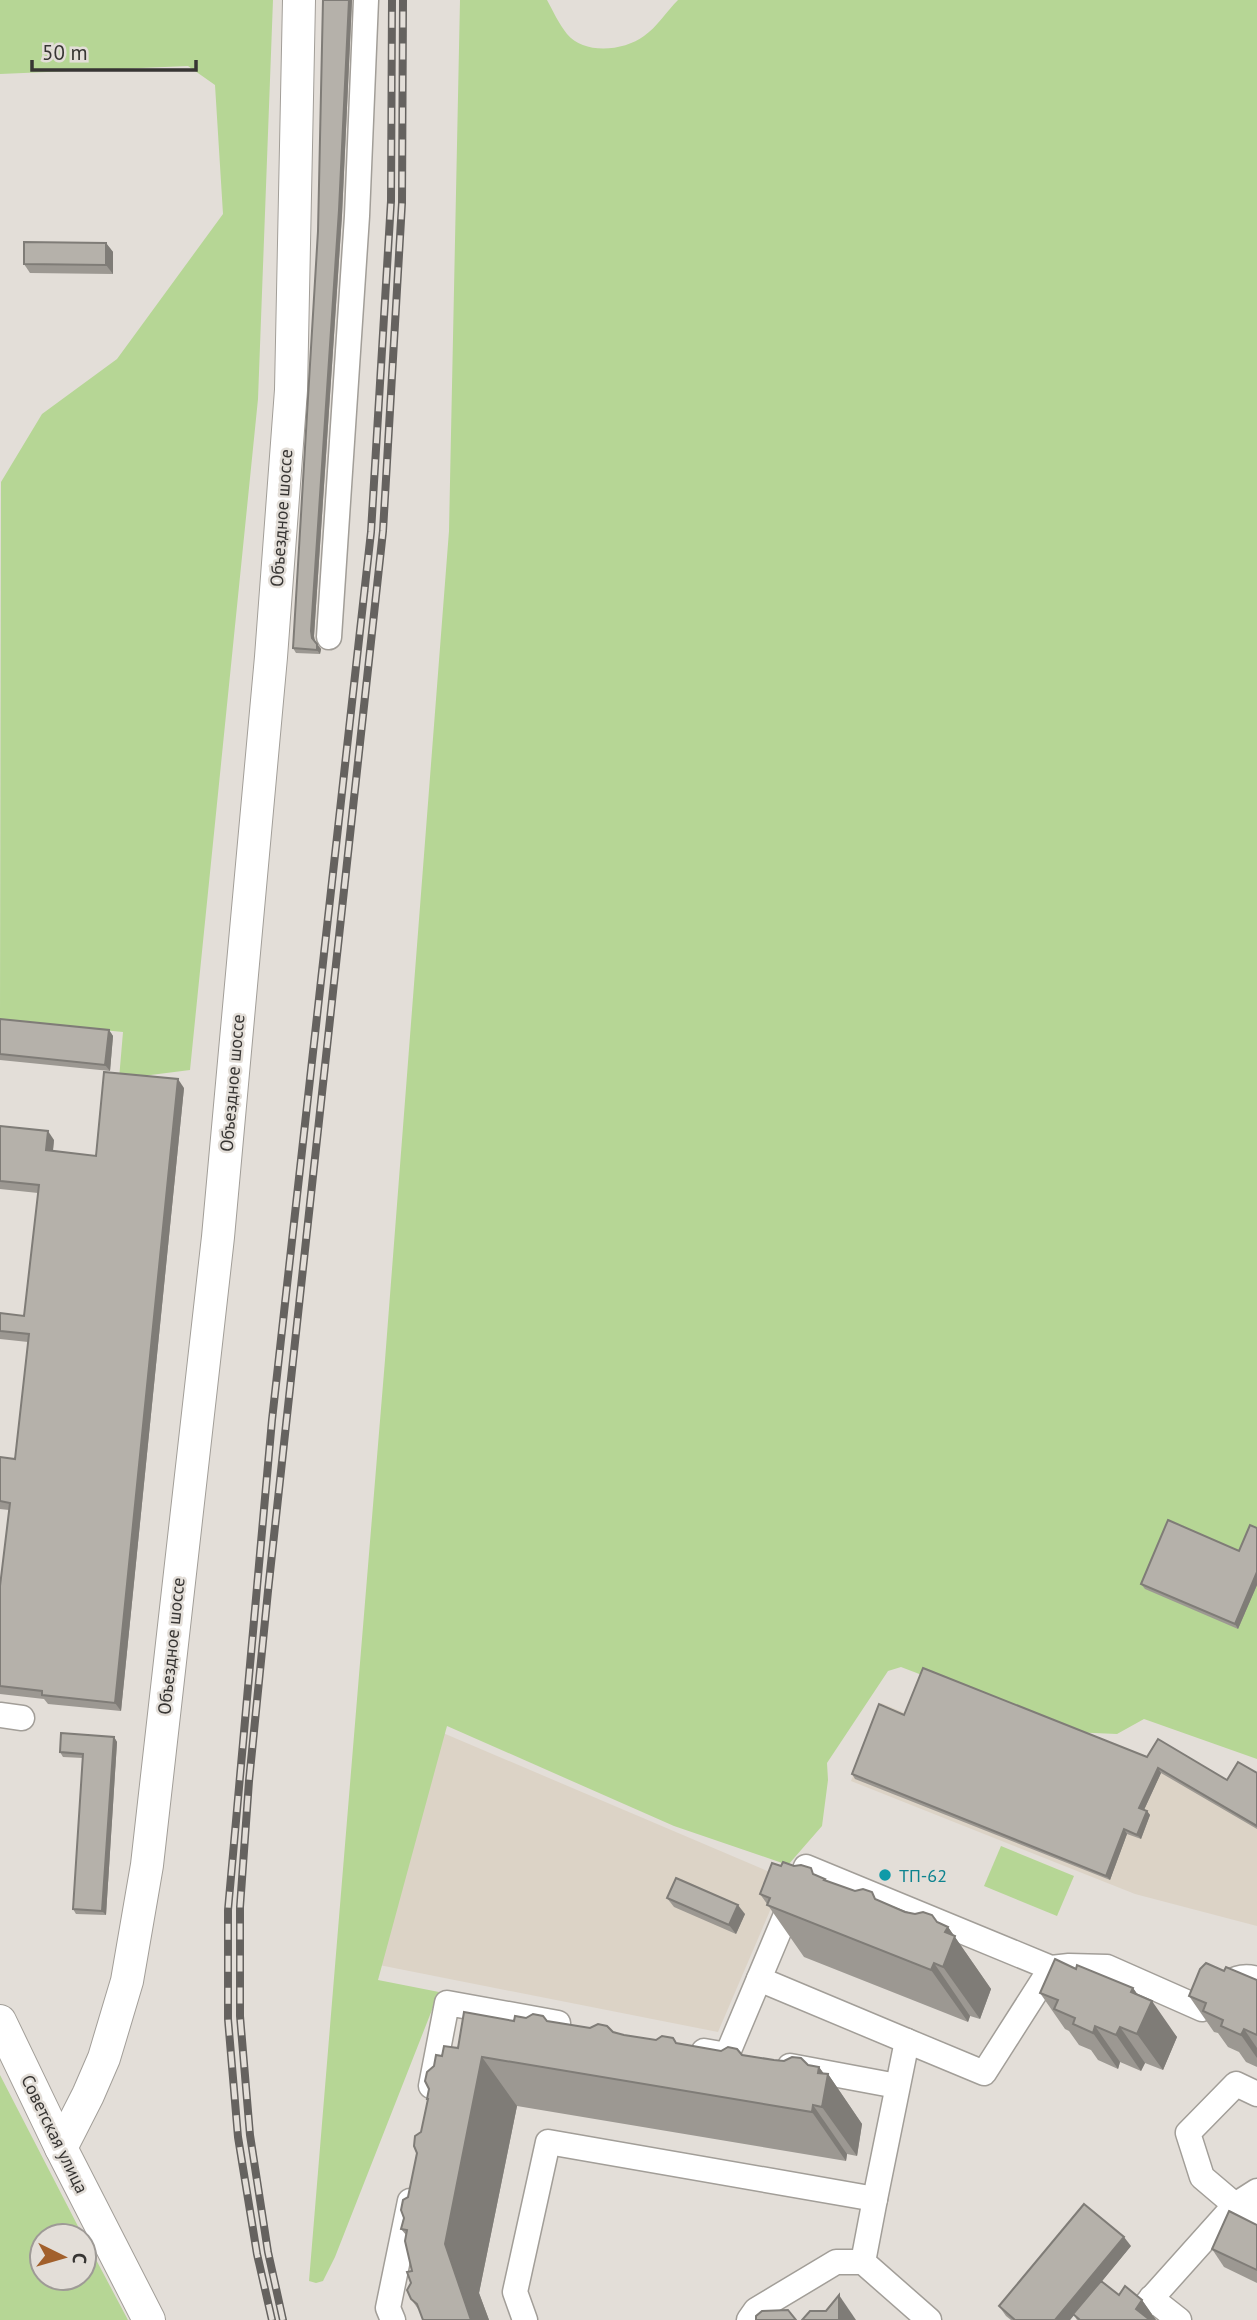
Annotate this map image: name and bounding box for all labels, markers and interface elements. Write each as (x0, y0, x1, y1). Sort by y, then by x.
scale bar (32, 28, 196, 72)
text: 50 m (42, 39, 88, 66)
street label: Объездное шоссе (265, 448, 297, 588)
street label: Объездное шоссе (215, 1013, 249, 1153)
street label: Объездное шоссе (152, 1576, 190, 1716)
place label: ТП-62 (899, 1864, 947, 1887)
marker: ТП-62 (877, 1867, 893, 1883)
street label: Советская улица (16, 2071, 94, 2197)
north arrow (28, 2222, 98, 2292)
text: С (67, 2252, 92, 2265)

